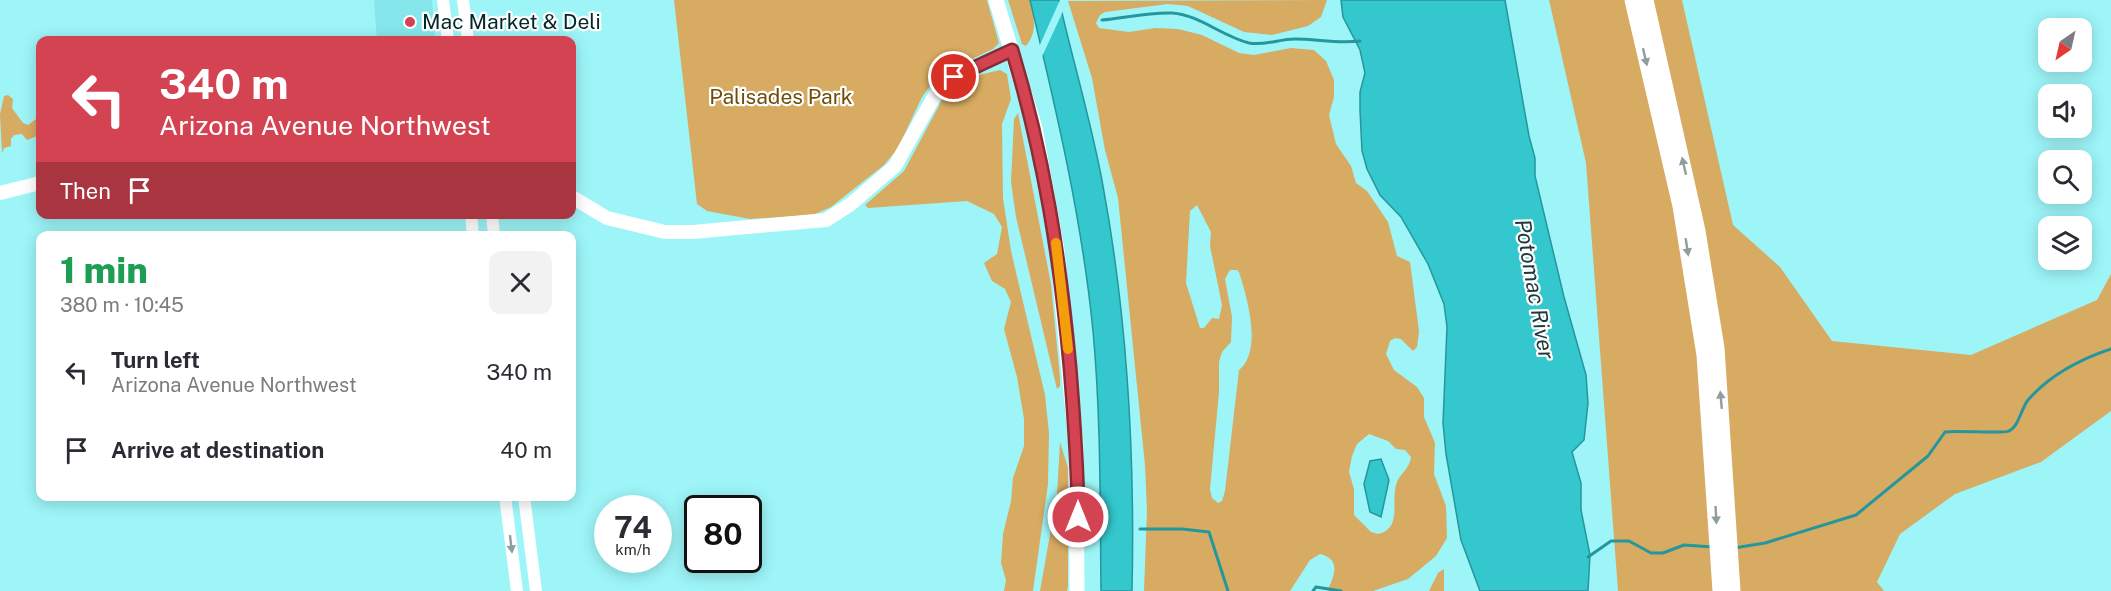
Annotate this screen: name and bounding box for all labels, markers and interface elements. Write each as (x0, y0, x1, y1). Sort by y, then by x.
place label: Mac Market & Deli (422, 9, 601, 34)
marker: Mac Market & Deli (403, 15, 417, 29)
north arrow (2038, 18, 2092, 72)
map controls (2038, 18, 2092, 270)
one-way arrow (1641, 48, 1651, 66)
pin (928, 51, 979, 102)
text: 340 m (159, 59, 289, 108)
icon: left (60, 60, 138, 138)
icon: arrive (937, 60, 970, 93)
park label: Palisades Park (709, 84, 853, 109)
button: sound (2038, 84, 2092, 138)
text: Arizona Avenue Northwest (159, 109, 491, 141)
button: search (2038, 150, 2092, 204)
one-way arrow (1678, 157, 1688, 175)
icon: arrive (123, 174, 156, 207)
text: Then (60, 178, 111, 204)
button: layers (2038, 216, 2092, 270)
water label: Potomac River (1510, 217, 1560, 362)
one-way arrow (1683, 238, 1692, 257)
text: 1 min (60, 249, 148, 291)
button: close (489, 251, 552, 314)
text: 380 m · 10:45 (60, 293, 184, 317)
text: Turn left (111, 347, 200, 373)
icon: left (60, 356, 93, 389)
text: 340 m (487, 359, 552, 385)
text: Arizona Avenue Northwest (111, 373, 357, 397)
one-way arrow (1716, 390, 1726, 409)
icon: arrive (60, 434, 93, 467)
text: Arrive at destination (111, 437, 324, 463)
text: 40 m (500, 437, 552, 463)
position arrow (1046, 485, 1110, 549)
speed limit sign: 80 (684, 495, 762, 573)
one-way arrow (1711, 506, 1720, 525)
text: 74 (614, 509, 652, 545)
one-way arrow (506, 534, 516, 553)
text: km/h (615, 541, 651, 558)

